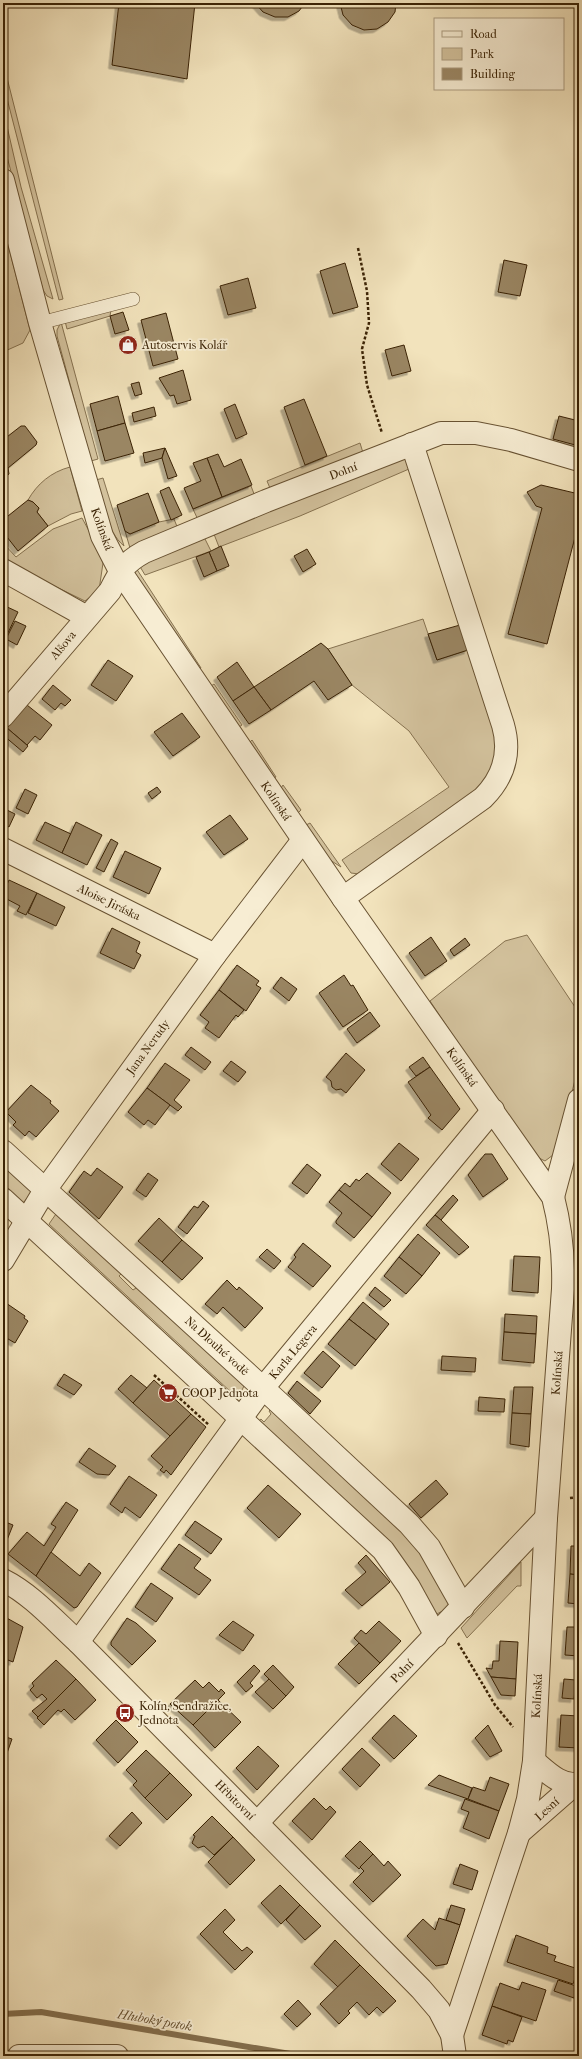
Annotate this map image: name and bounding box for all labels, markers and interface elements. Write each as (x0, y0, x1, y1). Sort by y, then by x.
legend (434, 18, 564, 90)
text: Road (470, 27, 497, 41)
text: Park (470, 47, 495, 61)
text: Building (470, 67, 515, 81)
shop icon: Autoservis Kolář (117, 334, 139, 356)
place label: Autoservis Kolář (141, 338, 228, 352)
street label: Dolní (327, 459, 359, 483)
street label: Kolínská (88, 506, 116, 553)
street label: Alšova (46, 628, 79, 663)
street label: Kolínská (258, 779, 294, 824)
street label: Aloise Jiráska (74, 880, 143, 923)
street label: Jana Nerudy (123, 1016, 173, 1078)
street label: Kolínská (444, 1045, 481, 1090)
street label: Na Dlouhé vodě (182, 1313, 252, 1379)
street label: Karla Legera (266, 1321, 320, 1382)
street label: Kolínská (548, 1350, 566, 1396)
supermarket icon: COOP Jednota (157, 1382, 179, 1404)
place label: COOP Jednota (182, 1386, 259, 1400)
street label: Polní (388, 1656, 417, 1686)
street label: Kolínská (529, 1673, 545, 1719)
place label: Kolín, Sendražice, Jednota (138, 1699, 232, 1727)
bus stop icon: Kolín, Sendražice, Jednota (114, 1702, 136, 1724)
street label: Hřbitovní (212, 1777, 258, 1823)
street label: Lesní (532, 1794, 562, 1824)
water label: Hluboký potok (116, 2006, 194, 2034)

